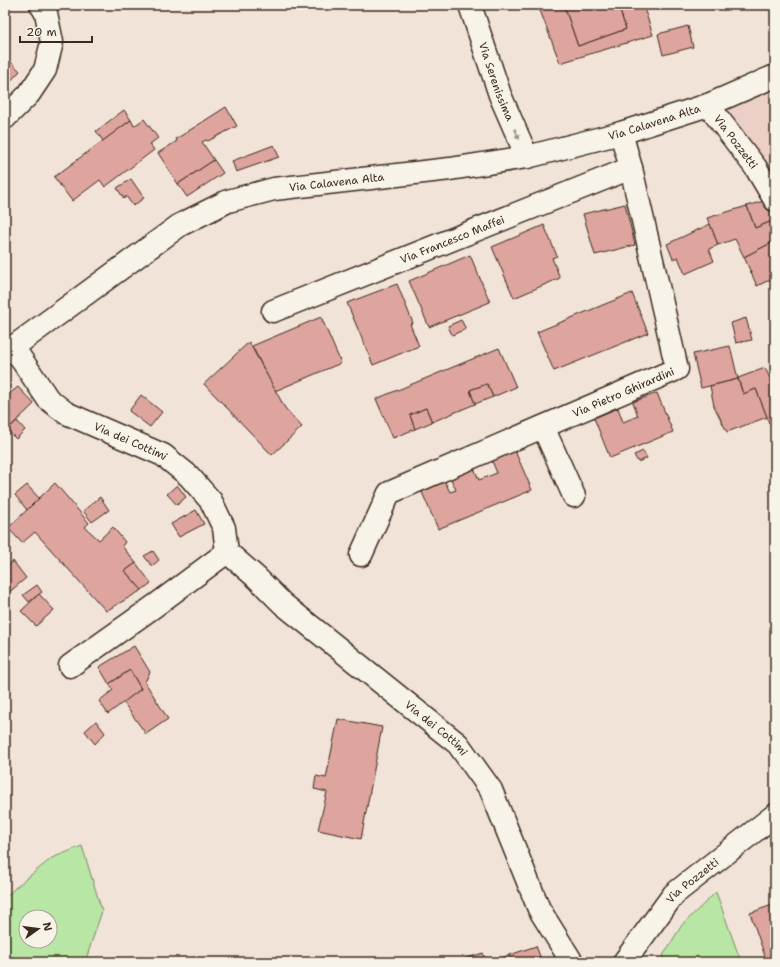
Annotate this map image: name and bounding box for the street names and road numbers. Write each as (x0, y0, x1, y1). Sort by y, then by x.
street label: Via Serenissima (475, 40, 517, 124)
street label: Via Calavena Alta (607, 101, 702, 144)
street label: Via Pozzetti (710, 112, 761, 172)
street label: Via Calavena Alta (288, 170, 385, 195)
street label: Via Francesco Maffei (398, 212, 507, 267)
street label: Via Pietro Ghirardini (570, 364, 677, 421)
street label: Via dei Cottimi (91, 419, 171, 464)
street label: Via dei Cottimi (402, 697, 471, 759)
street label: Via Pozzetti (663, 855, 722, 906)

